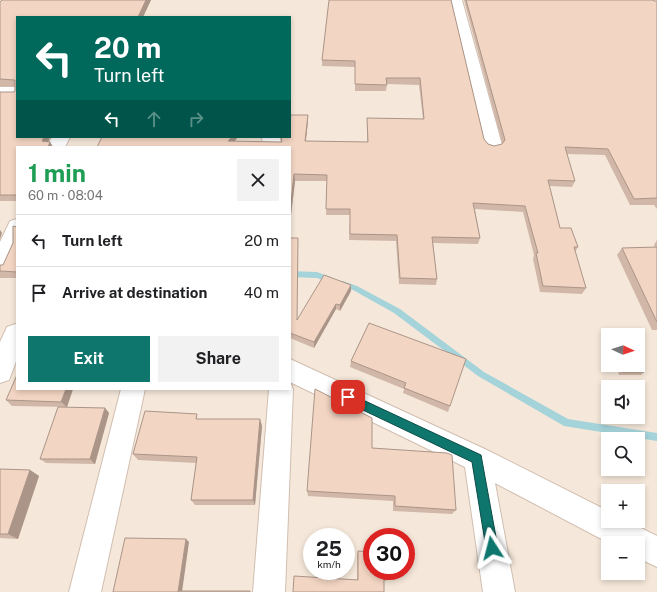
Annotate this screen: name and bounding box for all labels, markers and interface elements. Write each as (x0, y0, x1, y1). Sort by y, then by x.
text: 20 m (94, 31, 161, 64)
icon: left (28, 32, 80, 84)
text: Turn left (94, 65, 164, 86)
icon: left (101, 108, 123, 130)
icon: ahead (143, 108, 165, 130)
icon: right (185, 108, 207, 130)
text: 1 min (28, 159, 86, 187)
button: close (237, 159, 279, 201)
text: 60 m · 08:04 (28, 188, 103, 203)
icon: left (28, 230, 50, 252)
text: Turn left (62, 232, 123, 249)
text: 20 m (244, 232, 279, 249)
icon: arrive (28, 282, 50, 304)
text: Arrive at destination (62, 284, 207, 301)
text: 40 m (244, 284, 279, 301)
north arrow (601, 328, 645, 372)
map controls (601, 328, 645, 580)
button: Exit (28, 336, 150, 382)
button: Share (158, 336, 279, 382)
pin (331, 380, 365, 414)
button: sound (601, 380, 645, 424)
icon: arrive (337, 386, 359, 408)
button: search (601, 432, 645, 476)
button: + (601, 484, 645, 528)
position arrow (471, 527, 513, 569)
speed limit sign: 30 (363, 528, 415, 580)
button: − (601, 536, 645, 580)
text: 25 (316, 537, 342, 561)
text: km/h (317, 558, 341, 570)

